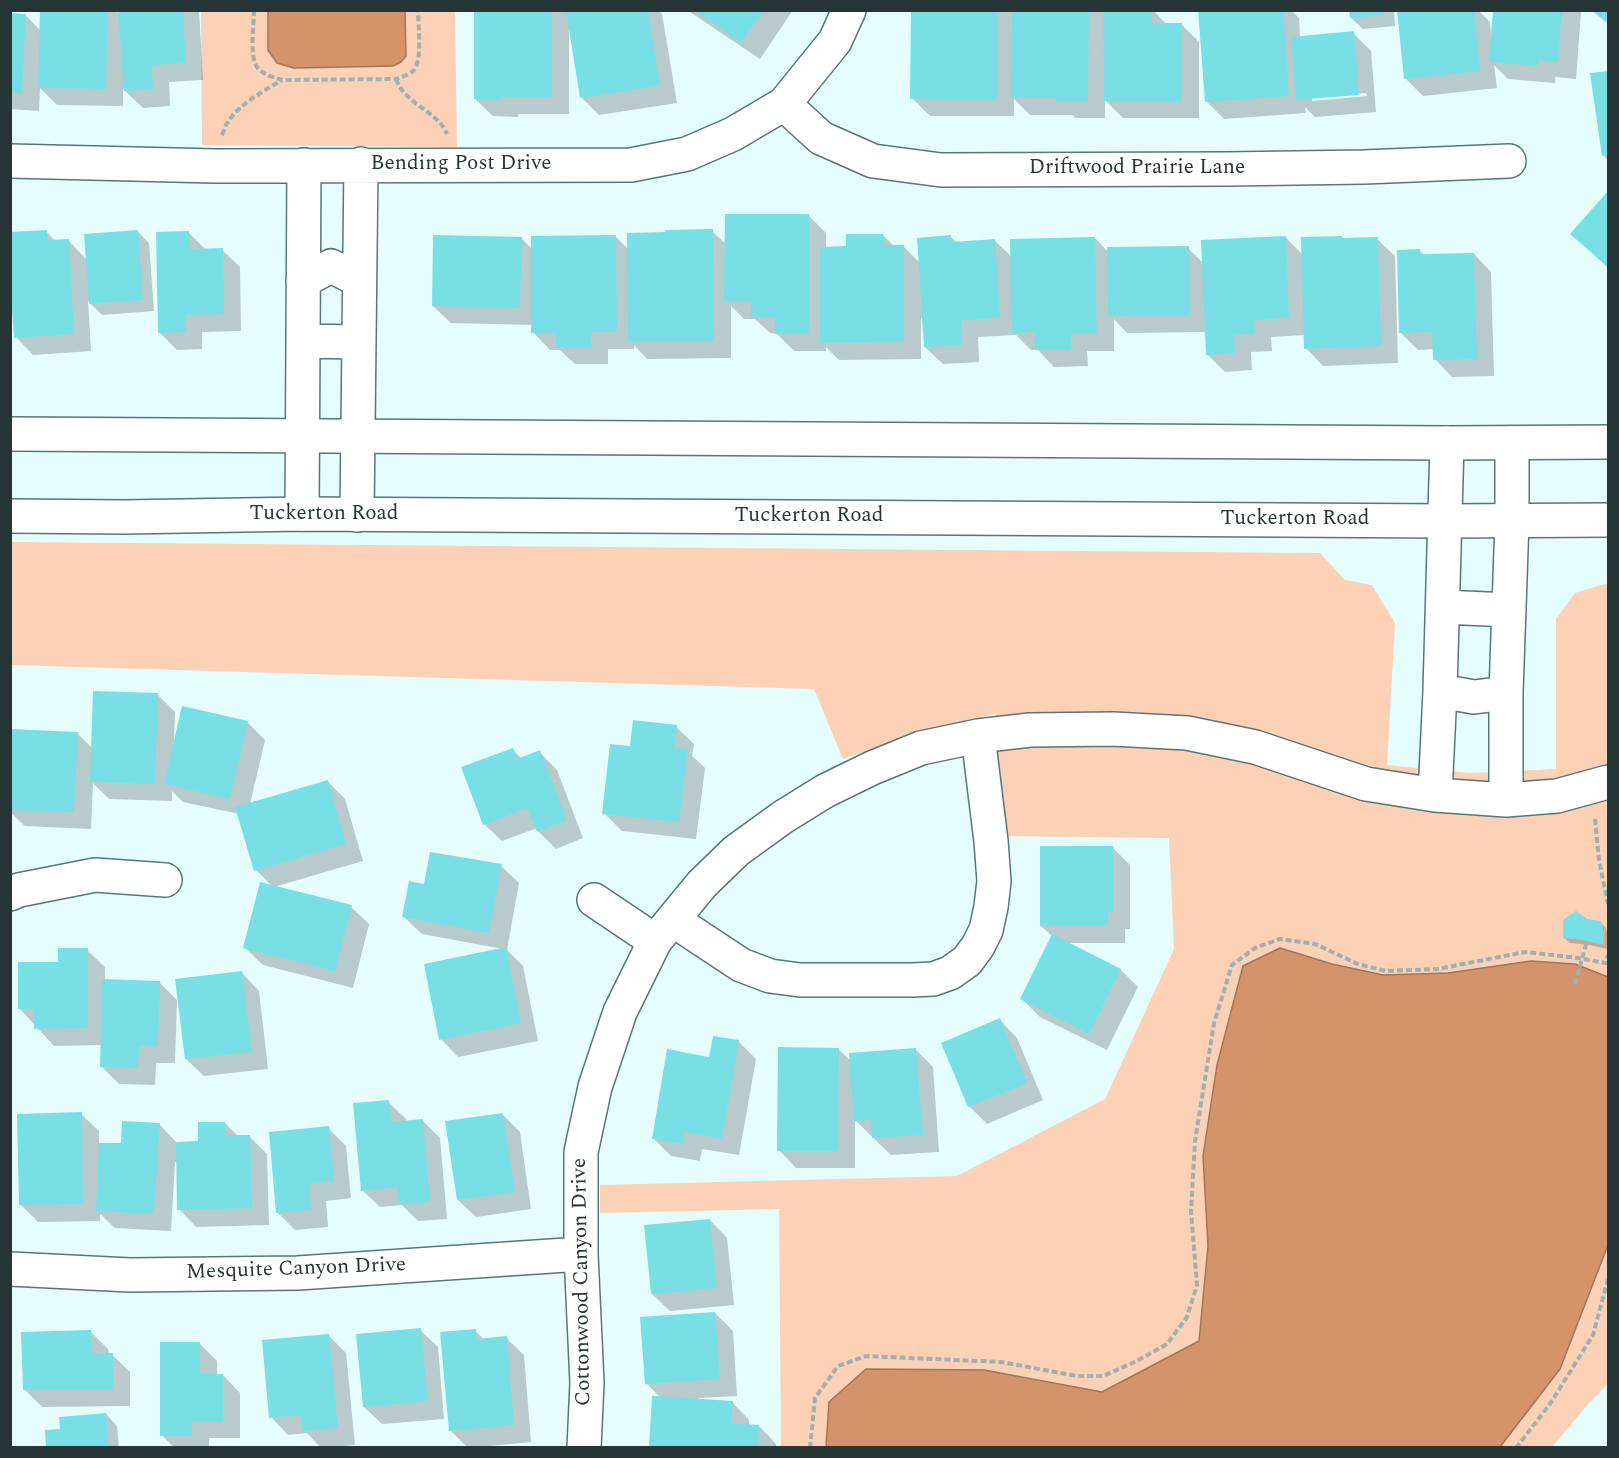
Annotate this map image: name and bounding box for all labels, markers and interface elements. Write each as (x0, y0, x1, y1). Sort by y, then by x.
street label: Bending Post Drive (371, 152, 551, 178)
street label: Driftwood Prairie Lane (1029, 156, 1245, 182)
street label: Tuckerton Road (249, 502, 399, 528)
street label: Tuckerton Road (734, 504, 884, 530)
street label: Tuckerton Road (1220, 507, 1370, 533)
street label: Cottonwood Canyon Drive (568, 1158, 598, 1406)
street label: Mesquite Canyon Drive (186, 1254, 406, 1286)

